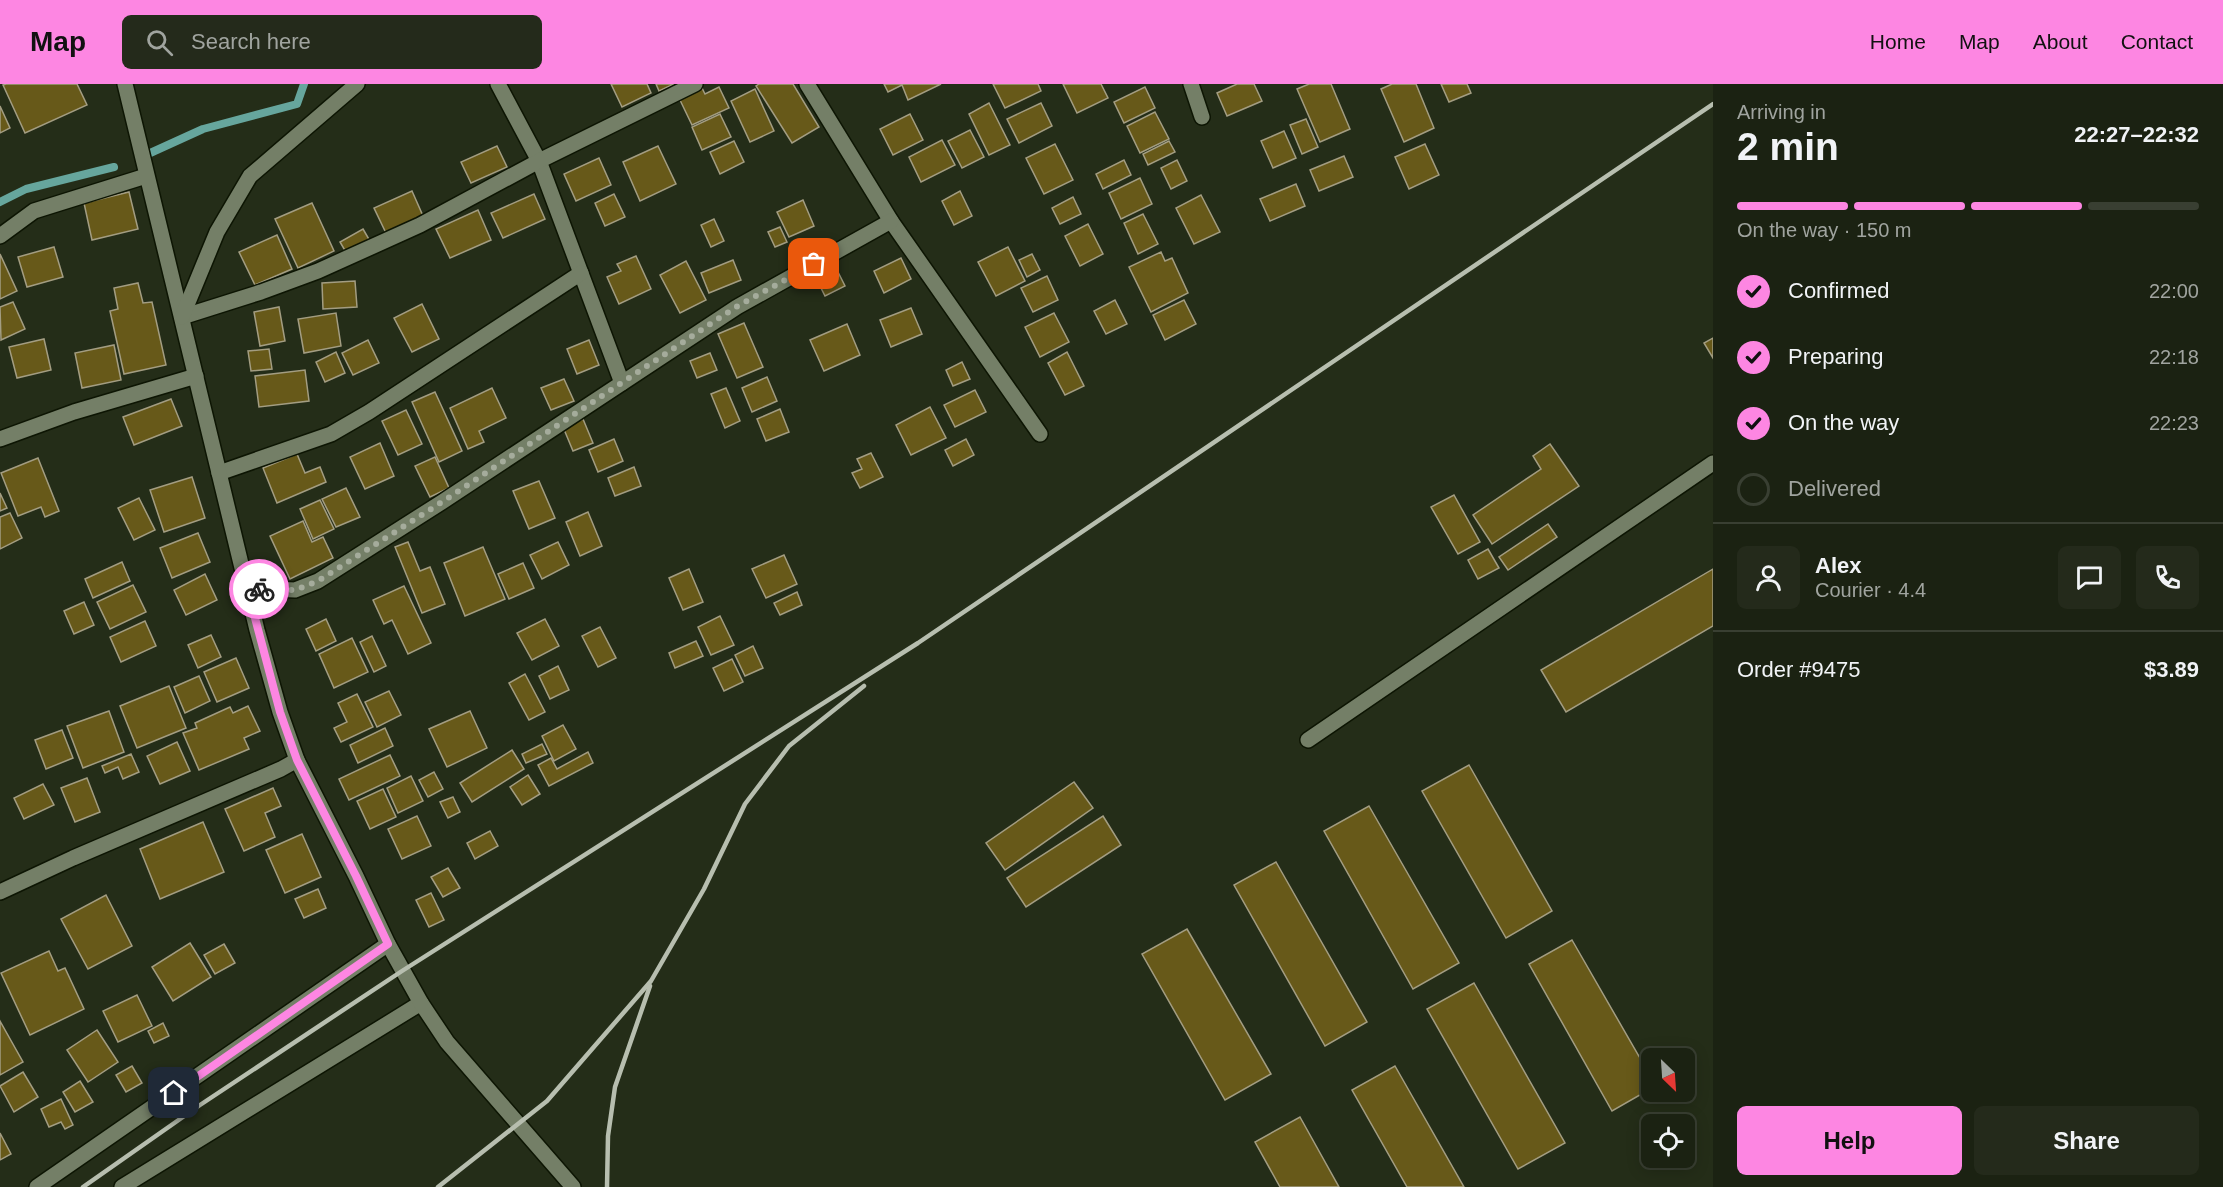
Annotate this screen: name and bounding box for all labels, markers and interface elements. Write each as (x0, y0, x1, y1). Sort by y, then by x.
search box (122, 15, 542, 69)
text: Map (30, 26, 86, 57)
icon: search (143, 26, 176, 59)
text: Search here (191, 29, 311, 54)
text: Home (1870, 30, 1926, 53)
text: Map (1959, 30, 2000, 53)
text: About (2033, 30, 2088, 53)
text: Contact (2121, 30, 2193, 53)
text: Arriving in (1737, 101, 1826, 123)
text: 22:27–22:32 (2074, 122, 2199, 147)
text: 2 min (1737, 125, 1839, 168)
text: On the way · 150 m (1737, 219, 1912, 241)
pin (788, 238, 839, 289)
icon: bag (797, 247, 830, 280)
icon: check (1737, 275, 1770, 308)
text: Confirmed (1788, 278, 1889, 303)
text: 22:00 (2149, 280, 2199, 302)
icon: check (1737, 341, 1770, 374)
text: Preparing (1788, 344, 1883, 369)
text: 22:18 (2149, 346, 2199, 368)
icon: check (1737, 407, 1770, 440)
text: On the way (1788, 410, 1899, 435)
text: 22:23 (2149, 412, 2199, 434)
text: Delivered (1788, 476, 1881, 501)
button: person (1737, 546, 1800, 609)
button: chat (2058, 546, 2121, 609)
button: phone (2136, 546, 2199, 609)
text: Alex (1815, 553, 1861, 578)
courier (229, 559, 289, 619)
icon: bike (243, 573, 276, 606)
text: Courier · 4.4 (1815, 579, 1926, 601)
text: Order #9475 (1737, 657, 1861, 682)
text: $3.89 (2144, 657, 2199, 682)
north arrow (1641, 1048, 1695, 1102)
map controls (1641, 1048, 1695, 1168)
pin (148, 1067, 199, 1118)
icon: home (157, 1076, 190, 1109)
button: Help (1737, 1106, 1962, 1175)
button: Share (1974, 1106, 2199, 1175)
button: locate (1641, 1114, 1695, 1168)

